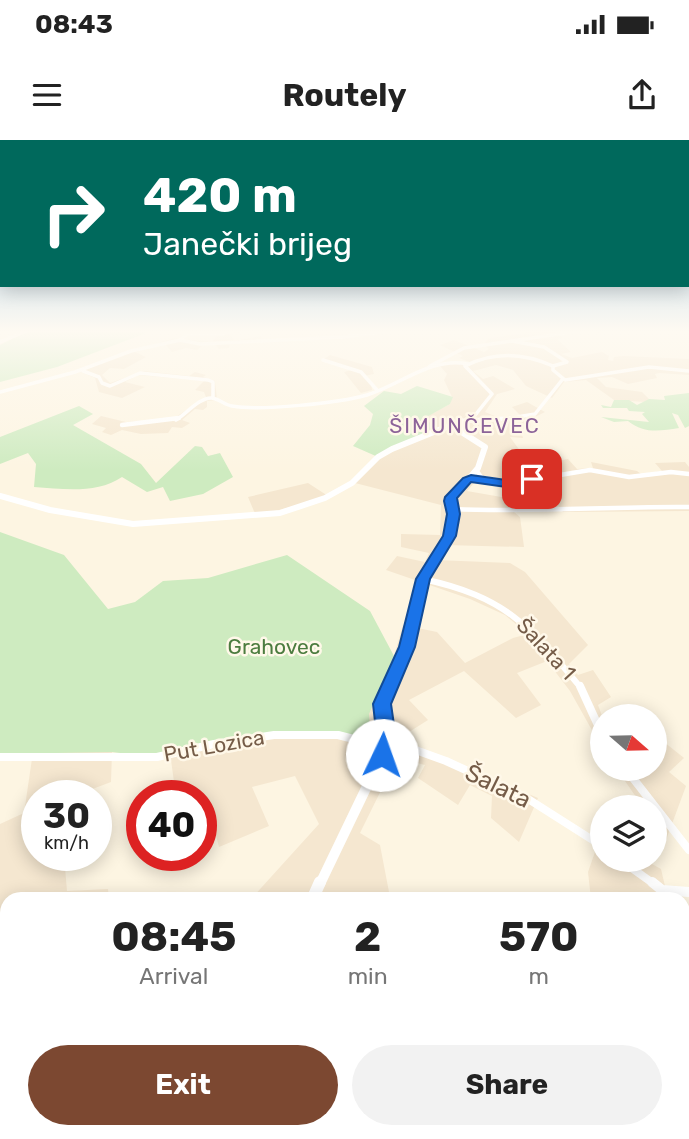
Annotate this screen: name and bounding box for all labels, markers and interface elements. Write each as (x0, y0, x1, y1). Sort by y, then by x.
text: 08:43 (35, 9, 113, 40)
icon: menu (28, 76, 66, 114)
text: Routely (282, 76, 407, 114)
icon: share (623, 76, 661, 114)
text: 420 m (143, 166, 297, 224)
icon: right (28, 168, 119, 259)
text: Janečki brijeg (143, 225, 352, 263)
district label: ŠIMUNČEVEC (389, 413, 541, 438)
pin (502, 449, 562, 509)
icon: arrive (513, 460, 551, 498)
street label: Šalata 1 (512, 613, 581, 685)
park label: Grahovec (228, 634, 320, 659)
north arrow (590, 704, 667, 780)
map controls (590, 704, 667, 872)
position arrow (345, 718, 419, 792)
street label: Put Lozica (162, 724, 266, 767)
street label: Šalata (461, 758, 535, 814)
speed limit sign: 40 (126, 780, 217, 871)
text: 30 (43, 795, 90, 837)
button: layers (590, 795, 667, 872)
text: km/h (44, 832, 89, 854)
text: 08:45 (111, 912, 236, 962)
text: 2 (354, 912, 381, 962)
text: 570 (499, 912, 579, 962)
text: Arrival (139, 962, 208, 990)
text: min (348, 962, 388, 990)
text: m (529, 962, 549, 990)
button: Exit (28, 1045, 338, 1125)
button: Share (352, 1045, 662, 1125)

